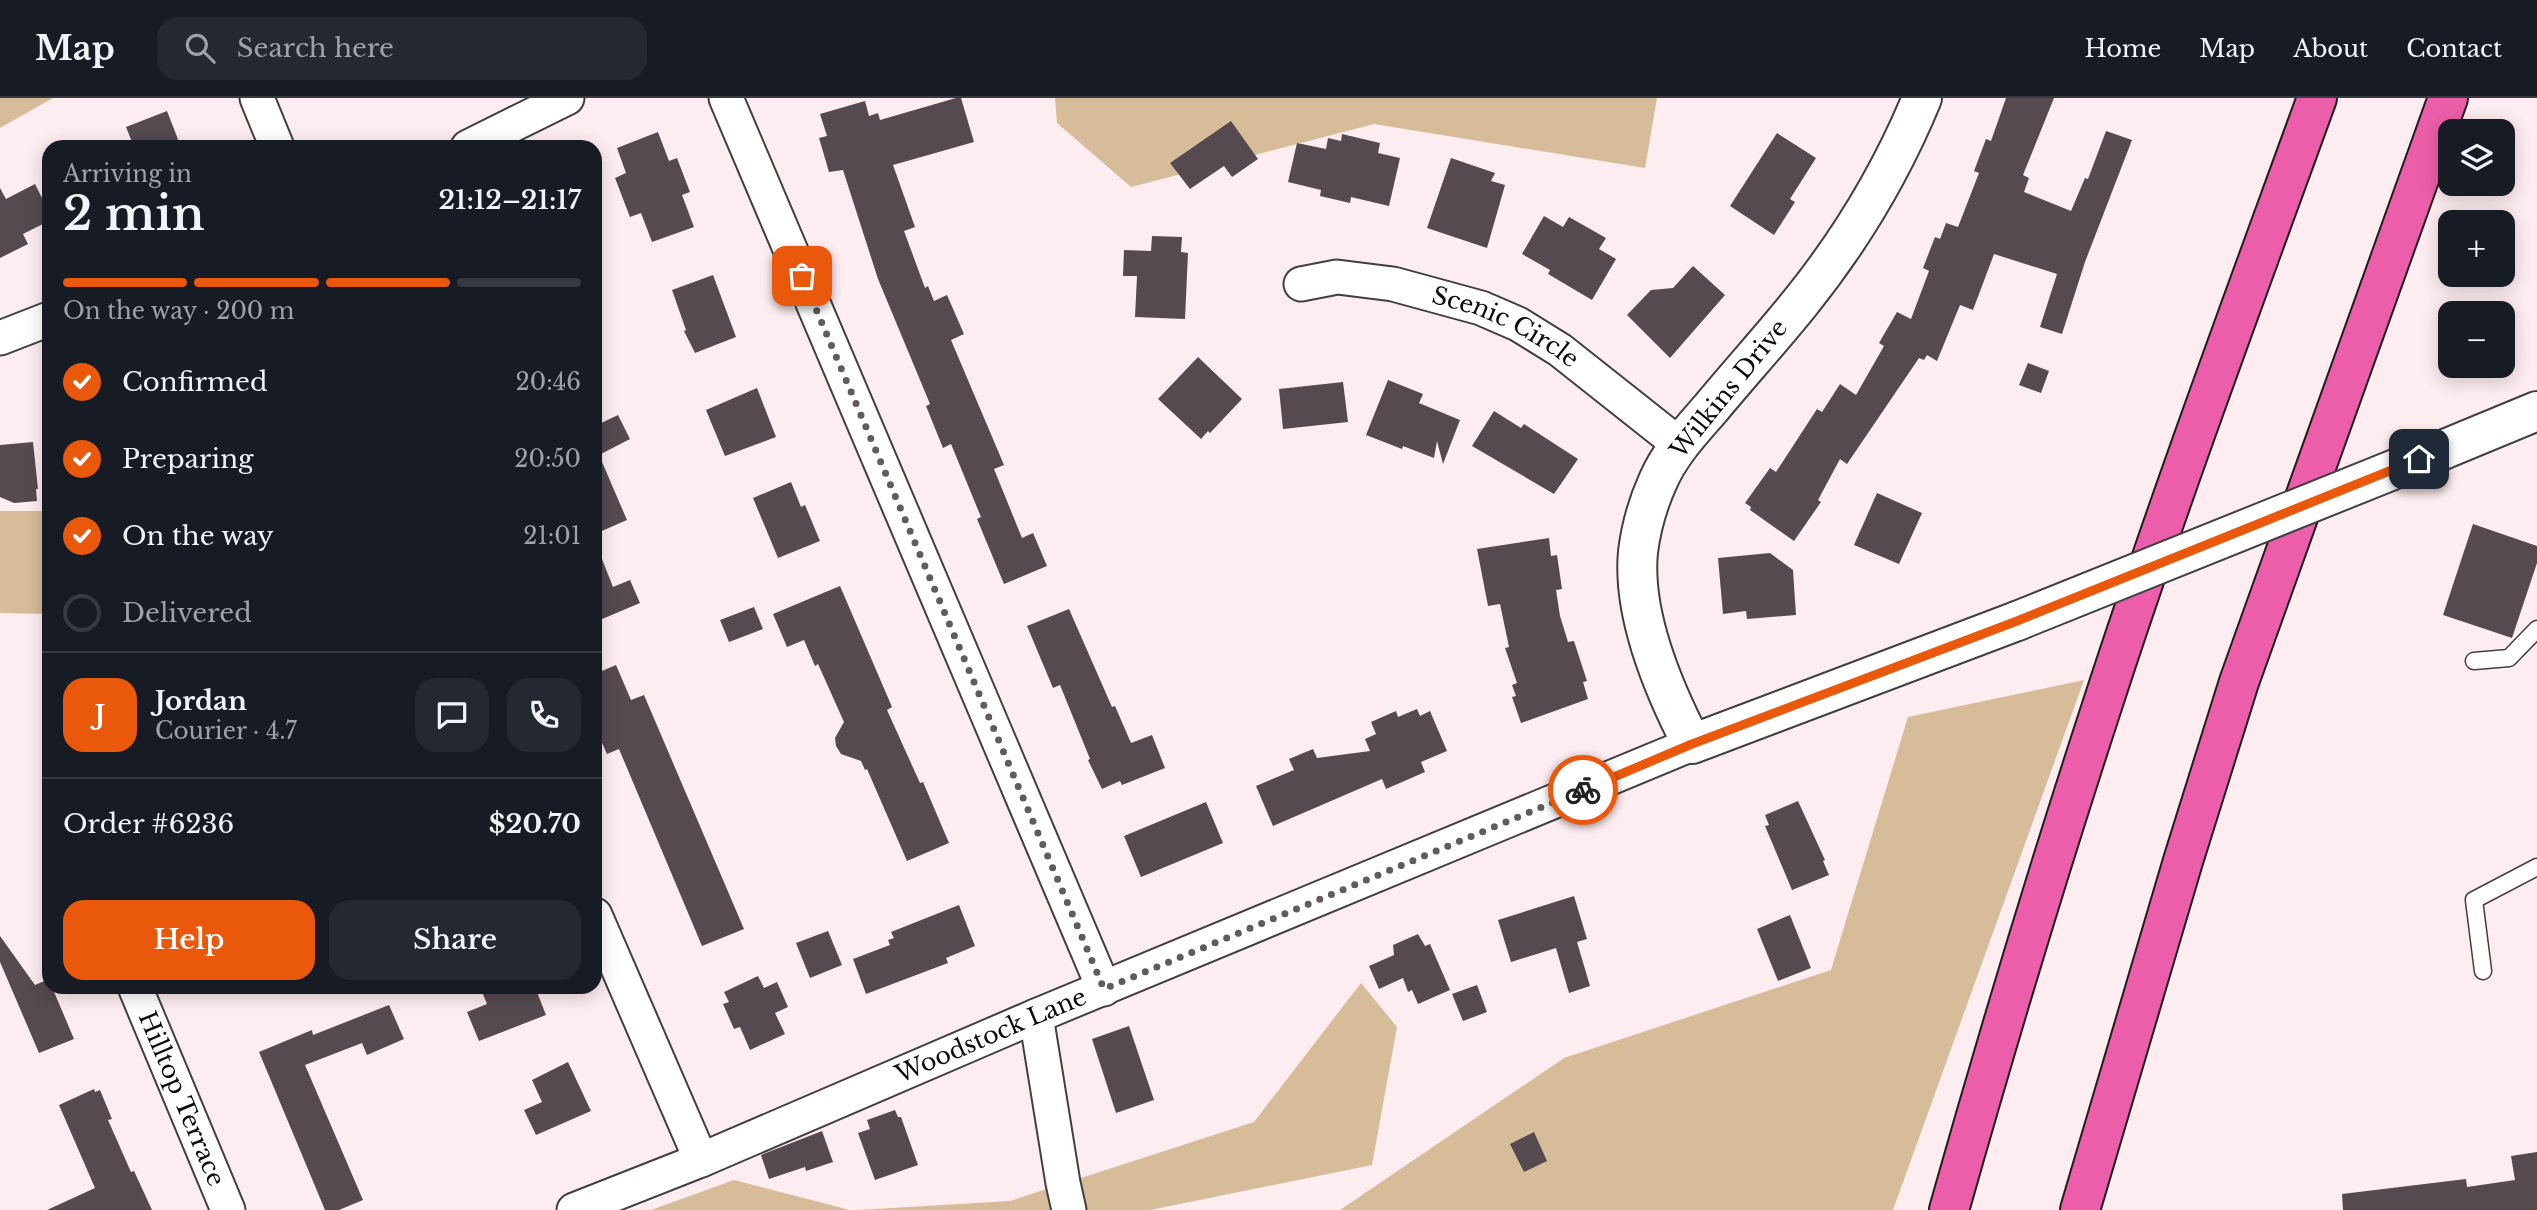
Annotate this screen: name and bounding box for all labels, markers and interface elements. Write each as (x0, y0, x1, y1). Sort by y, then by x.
search box (157, 17, 647, 80)
text: Map (35, 28, 115, 69)
icon: search (181, 29, 219, 67)
text: Search here (237, 32, 394, 64)
text: Home (2085, 34, 2161, 63)
text: Map (2199, 34, 2255, 63)
text: About (2293, 34, 2368, 63)
text: Contact (2406, 34, 2502, 63)
map controls (2438, 119, 2515, 378)
button: layers (2438, 119, 2515, 196)
text: Arriving in (63, 160, 192, 188)
text: 21:12–21:17 (438, 184, 581, 216)
text: 2 min (63, 185, 205, 242)
button: + (2438, 210, 2515, 287)
pin (772, 246, 832, 306)
icon: bag (783, 257, 821, 295)
street label: Scenic Circle (1429, 280, 1585, 373)
text: On the way · 200 m (63, 297, 295, 325)
button: − (2438, 301, 2515, 378)
street label: Wilkins Drive (1663, 314, 1793, 465)
icon: check (63, 363, 101, 401)
text: Confirmed (122, 366, 267, 398)
text: 20:46 (516, 368, 581, 396)
pin (2389, 429, 2449, 489)
icon: check (63, 440, 101, 478)
icon: home (2400, 440, 2438, 478)
text: Preparing (122, 443, 254, 475)
text: 20:50 (514, 445, 581, 473)
icon: check (63, 517, 101, 555)
text: On the way (122, 520, 274, 552)
text: 21:01 (523, 522, 581, 550)
text: Delivered (122, 597, 252, 629)
button: chat (415, 678, 489, 752)
button: phone (507, 678, 581, 752)
text: Jordan (155, 685, 247, 717)
text: J (95, 699, 105, 731)
text: Courier · 4.7 (155, 717, 297, 745)
courier (1548, 755, 1618, 825)
icon: bike (1564, 771, 1602, 809)
text: Order #6236 (63, 808, 234, 840)
text: $20.70 (489, 808, 581, 840)
button: Help (63, 900, 315, 980)
button: Share (329, 900, 581, 980)
street label: Woodstock Lane (890, 982, 1091, 1089)
street label: Hilltop Terrace (133, 1007, 231, 1190)

